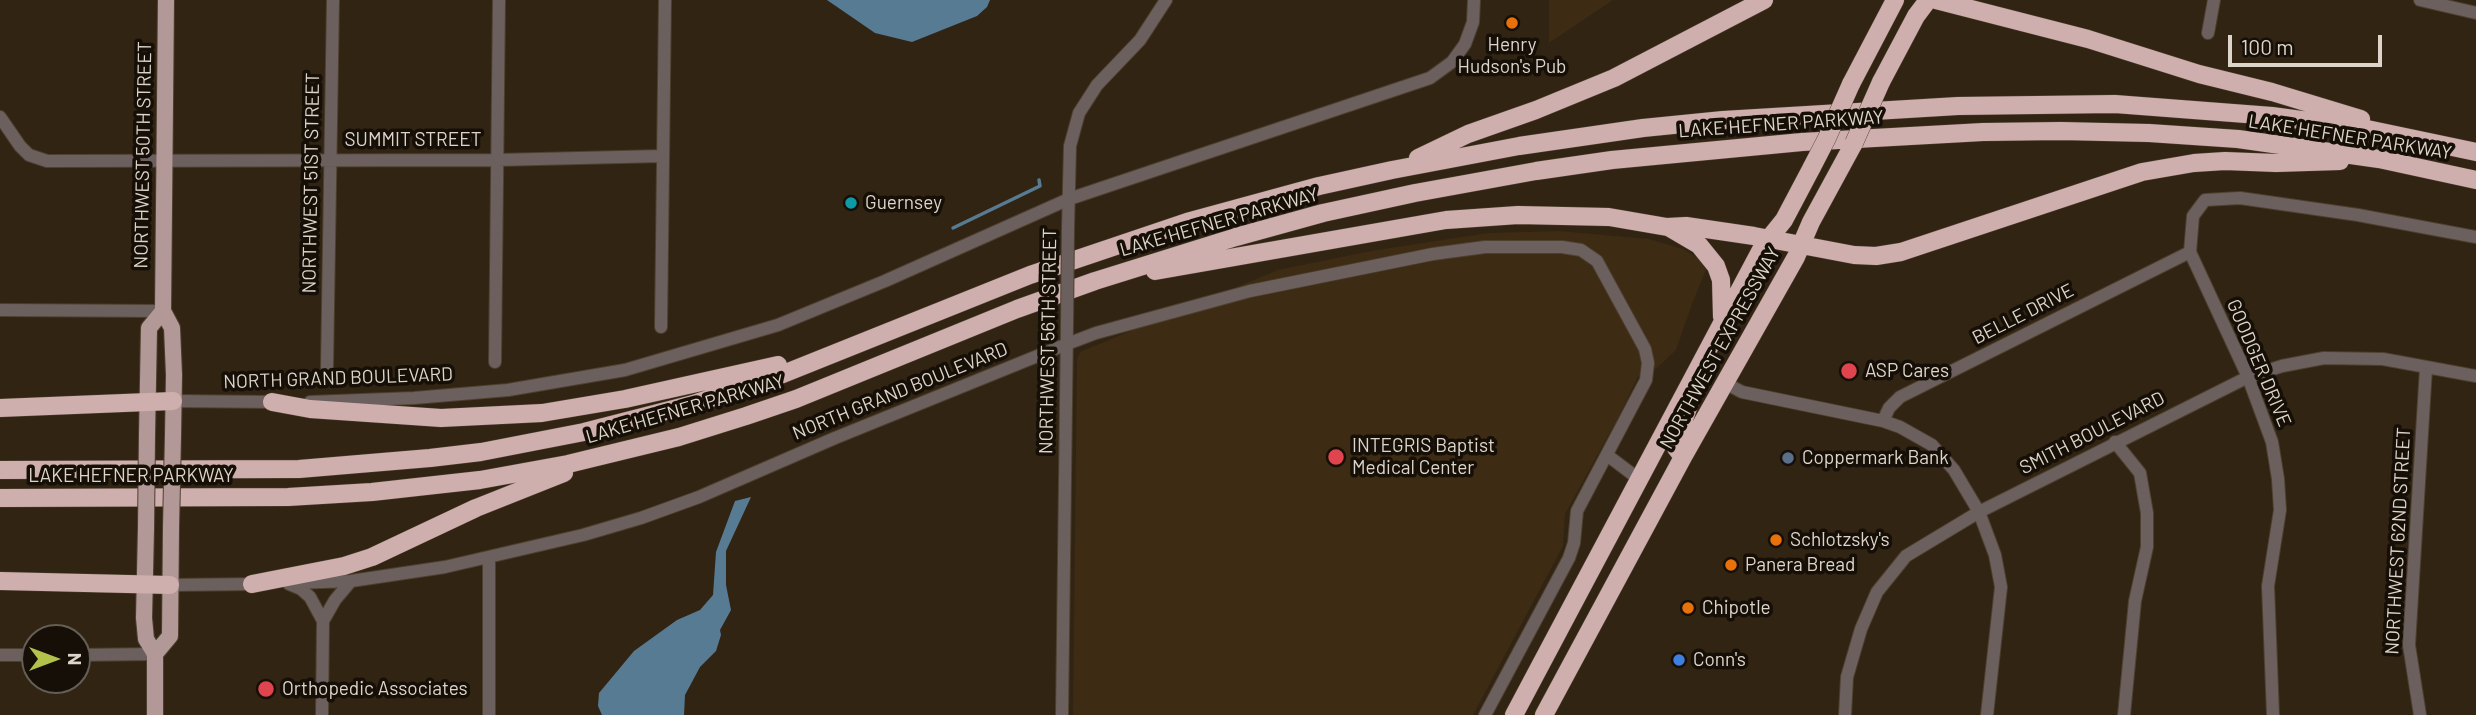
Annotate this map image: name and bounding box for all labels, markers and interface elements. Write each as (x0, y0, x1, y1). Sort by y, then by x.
marker: Henry Hudson's Pub (1504, 15, 1520, 31)
scale bar (2231, 21, 2385, 65)
place label: Henry Hudson's Pub (1458, 34, 1566, 78)
text: 100 m (2241, 34, 2294, 59)
street label: NORTHWEST 50TH STREET (130, 41, 156, 269)
street label: NORTHWEST 51ST STREET (298, 72, 324, 294)
street label: LAKE HEFNER PARKWAY (1678, 105, 1884, 143)
street label: LAKE HEFNER PARKWAY (2247, 110, 2453, 164)
street label: SUMMIT STREET (344, 129, 482, 151)
street label: LAKE HEFNER PARKWAY (1117, 183, 1321, 261)
place label: Guernsey (865, 192, 942, 214)
marker: Guernsey (843, 195, 859, 211)
street label: NORTHWEST 56TH STREET (1035, 228, 1061, 454)
street label: NORTHWEST EXPRESSWAY (1655, 243, 1785, 453)
street label: BELLE DRIVE (1968, 279, 2078, 349)
street label: GOODGER DRIVE (2222, 296, 2296, 430)
street label: NORTH GRAND BOULEVARD (789, 337, 1011, 445)
place label: ASP Cares (1865, 360, 1949, 382)
marker: ASP Cares (1839, 361, 1859, 381)
street label: NORTH GRAND BOULEVARD (223, 363, 453, 393)
street label: LAKE HEFNER PARKWAY (583, 370, 787, 448)
street label: SMITH BOULEVARD (2016, 387, 2168, 479)
street label: NORTHWEST 62ND STREET (2381, 427, 2415, 655)
place label: INTEGRIS Baptist Medical Center (1352, 435, 1495, 479)
marker: INTEGRIS Baptist Medical Center (1326, 447, 1346, 467)
place label: Coppermark Bank (1802, 447, 1949, 469)
marker: Coppermark Bank (1780, 450, 1796, 466)
street label: LAKE HEFNER PARKWAY (28, 465, 234, 487)
place label: Schlotzsky's (1790, 529, 1890, 551)
marker: Schlotzsky's (1768, 532, 1784, 548)
place label: Panera Bread (1745, 554, 1855, 576)
marker: Panera Bread (1723, 557, 1739, 573)
place label: Chipotle (1702, 597, 1771, 619)
marker: Chipotle (1680, 600, 1696, 616)
north arrow (21, 624, 91, 694)
place label: Conn's (1693, 649, 1746, 671)
marker: Conn's (1671, 652, 1687, 668)
text: N (64, 653, 87, 665)
place label: Orthopedic Associates (282, 678, 468, 700)
marker: Orthopedic Associates (256, 679, 276, 699)

